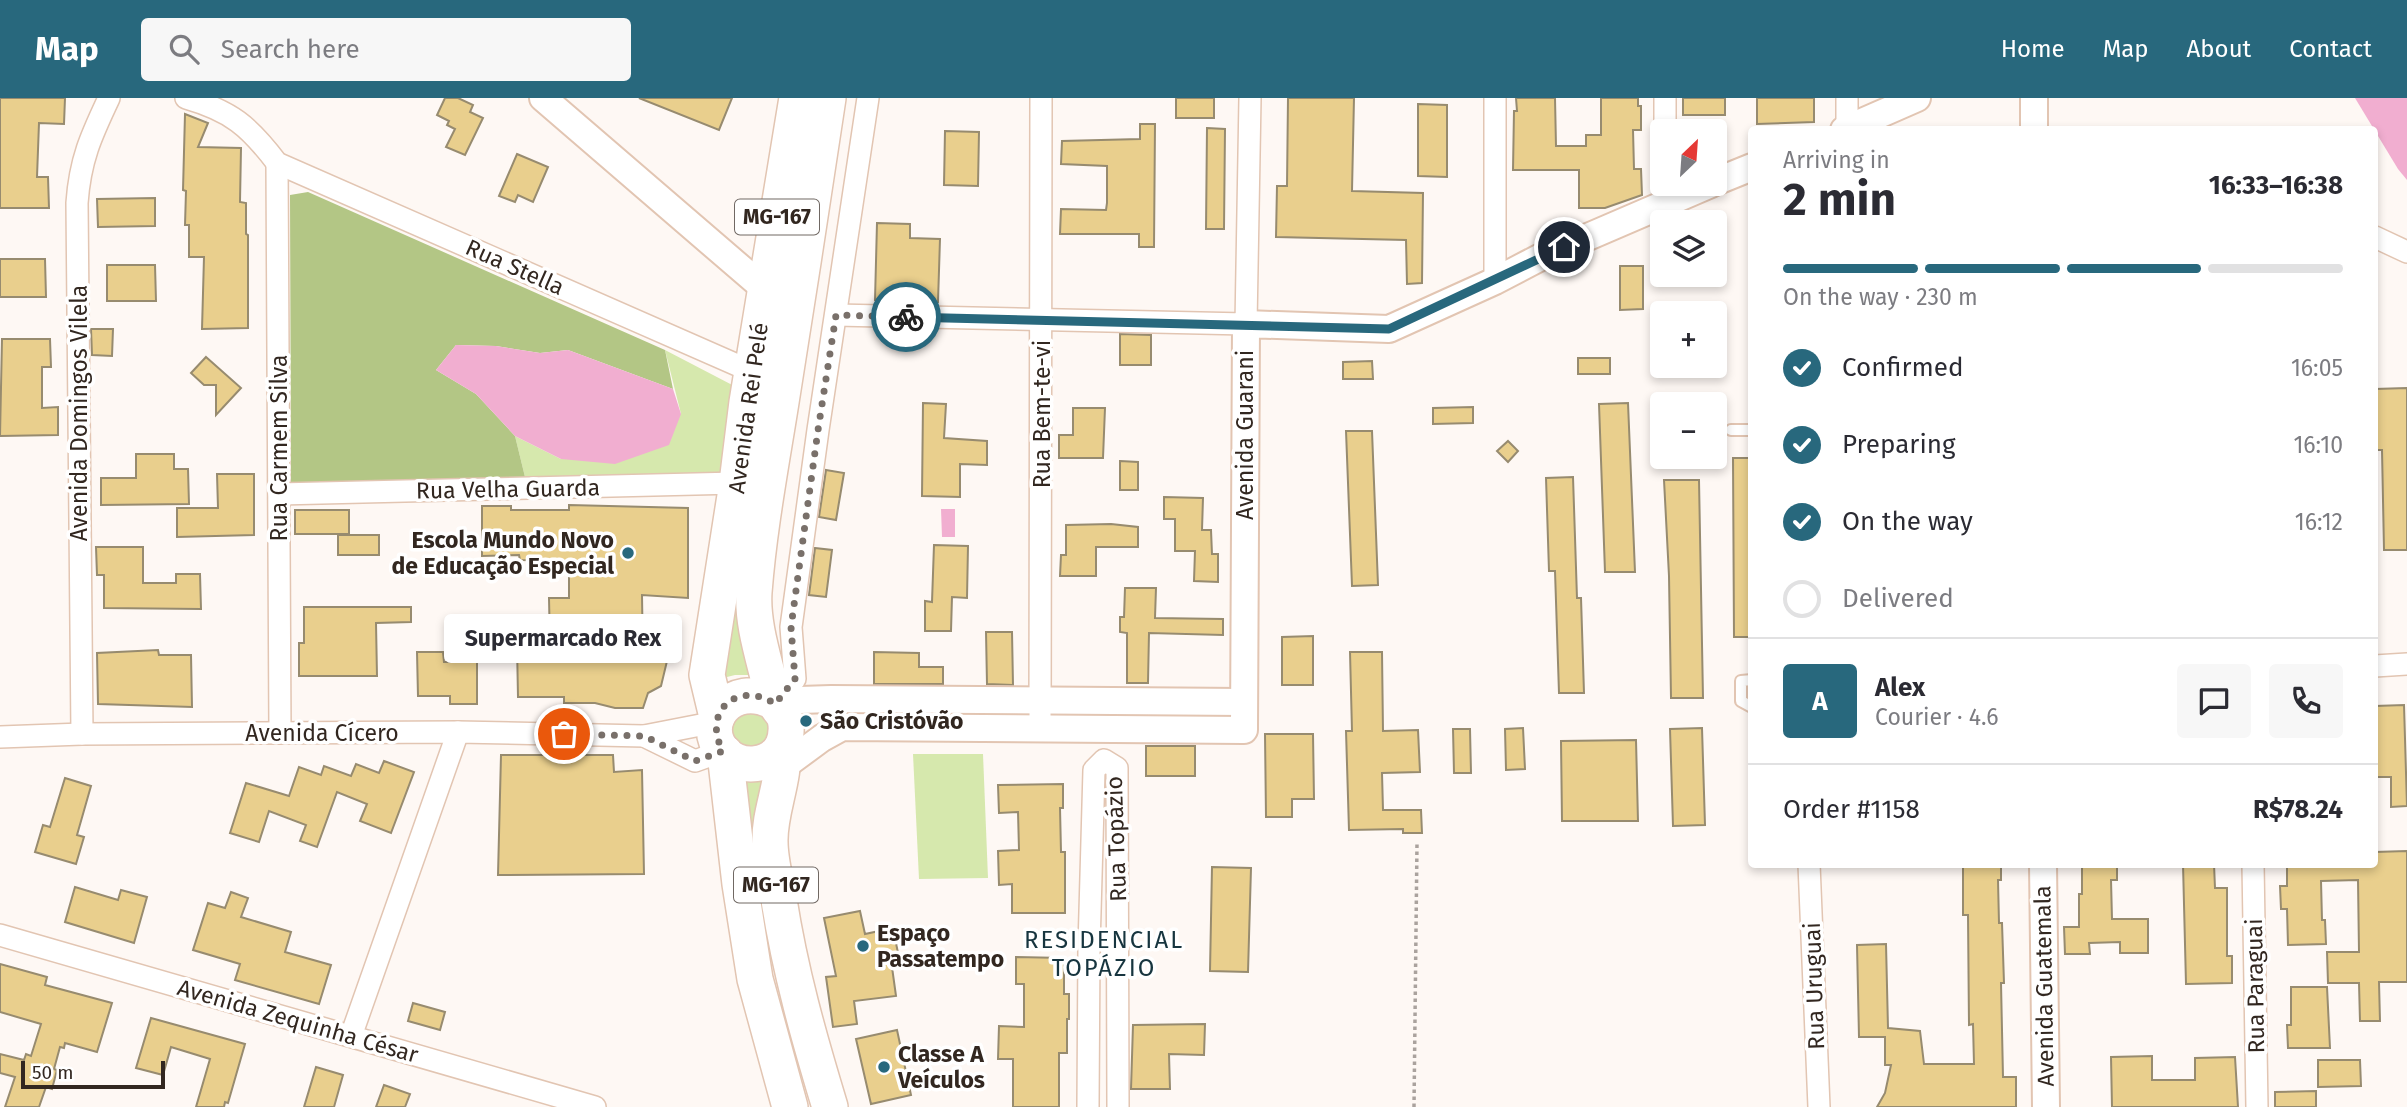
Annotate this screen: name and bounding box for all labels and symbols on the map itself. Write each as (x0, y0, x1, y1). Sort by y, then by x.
north arrow (1650, 119, 1727, 196)
road number: MG-167 (735, 200, 819, 234)
pin (1534, 217, 1594, 277)
street label: Rua Stella (461, 233, 569, 301)
courier (871, 282, 941, 352)
street label: Avenida Domingos Vilela (65, 285, 93, 541)
street label: Avenida Rei Pelé (722, 321, 774, 495)
street label: Rua Bem-te-vi (1028, 340, 1056, 488)
street label: Avenida Guarani (1231, 350, 1259, 520)
street label: Rua Carmem Silva (265, 355, 293, 542)
street label: Rua Velha Guarda (416, 473, 600, 505)
place label: Escola Mundo Novo de Educação Especial (392, 526, 614, 581)
marker: Escola Mundo Novo de Educação Especial (620, 545, 636, 561)
callout: Supermarcado Rex (445, 615, 683, 664)
pin (534, 704, 594, 764)
place label: São Cristóvão (820, 707, 963, 735)
marker: São Cristóvão (798, 713, 814, 729)
street label: Avenida Cícero (245, 719, 399, 747)
street label: Rua Topázio (1100, 776, 1132, 902)
road number: MG-167 (734, 868, 818, 902)
street label: Avenida Guatemala (2028, 885, 2060, 1087)
street label: Rua Paraguai (2240, 918, 2270, 1054)
place label: Espaço Passatempo (877, 919, 1004, 973)
street label: Rua Uruguai (1798, 922, 1830, 1050)
district label: RESIDENCIAL TOPÁZIO (1024, 926, 1184, 982)
marker: Espaço Passatempo (855, 938, 871, 954)
street label: Avenida Zequinha César (174, 973, 422, 1069)
place label: Classe A Veículos (897, 1040, 985, 1094)
scale bar (21, 1058, 164, 1090)
marker: Classe A Veículos (876, 1059, 892, 1075)

